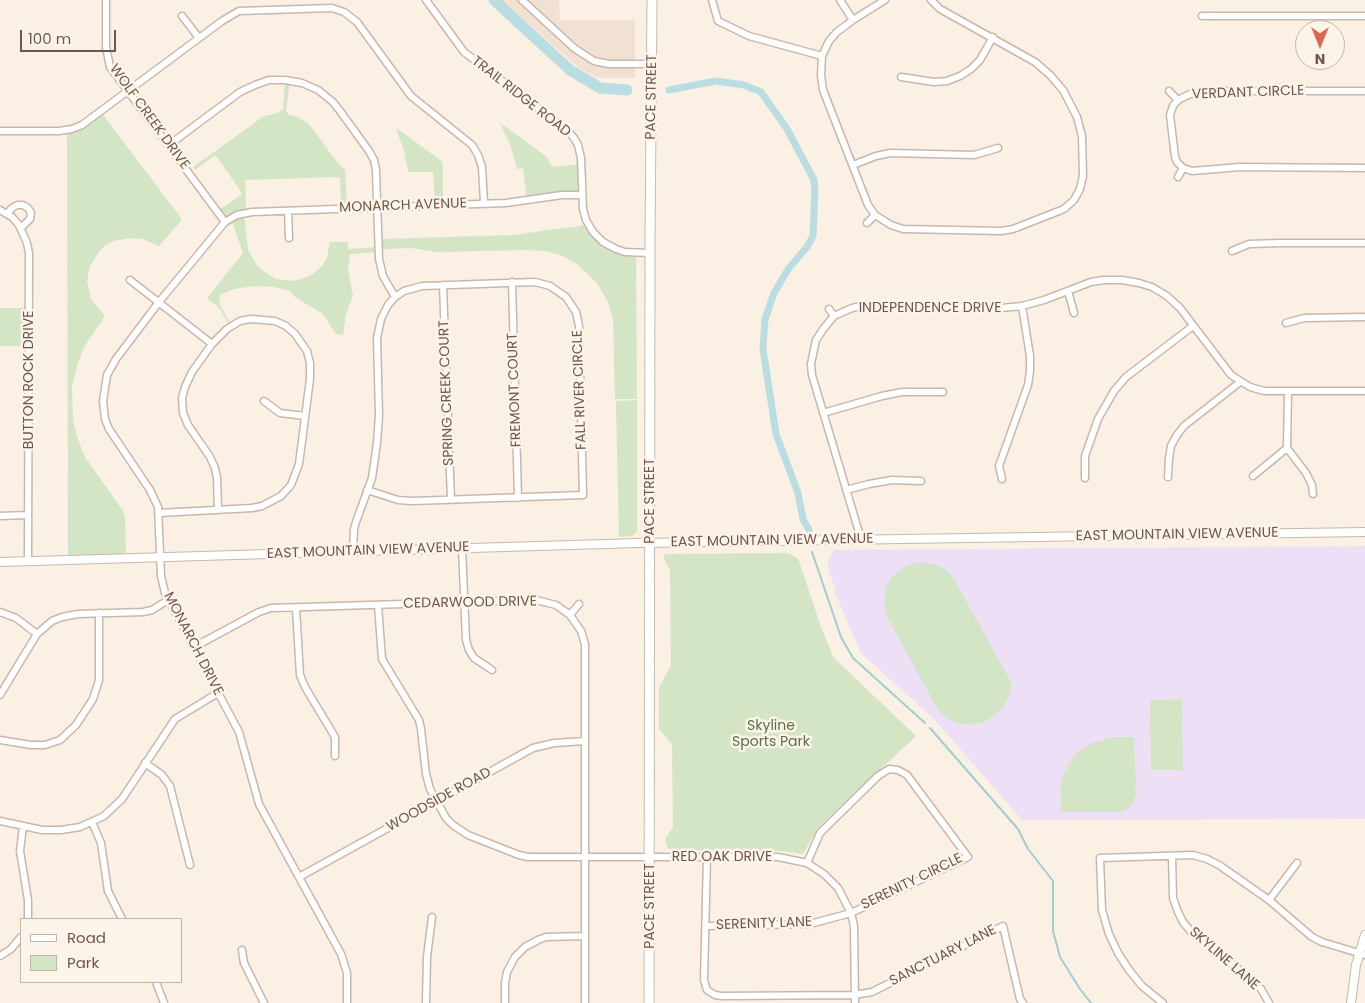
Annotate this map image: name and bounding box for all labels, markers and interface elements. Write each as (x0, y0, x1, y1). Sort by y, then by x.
scale bar (22, 20, 119, 52)
north arrow (1295, 20, 1345, 70)
text: 100 m (28, 28, 71, 49)
text: N (1315, 49, 1325, 69)
street label: TRAIL RIDGE ROAD (468, 53, 574, 141)
street label: PACE STREET (643, 54, 661, 140)
street label: WOLF CREEK DRIVE (105, 61, 193, 173)
street label: VERDANT CIRCLE (1192, 83, 1304, 103)
street label: MONARCH AVENUE (339, 195, 467, 217)
street label: INDEPENDENCE DRIVE (859, 300, 1001, 316)
street label: BUTTON ROCK DRIVE (21, 311, 37, 449)
street label: SPRING CREEK COURT (436, 320, 458, 466)
street label: FALL RIVER CIRCLE (570, 330, 590, 450)
street label: FREMONT COURT (505, 333, 525, 447)
street label: PACE STREET (642, 458, 658, 544)
street label: EAST MOUNTAIN VIEW AVENUE (1076, 525, 1278, 545)
street label: EAST MOUNTAIN VIEW AVENUE (671, 531, 873, 551)
street label: EAST MOUNTAIN VIEW AVENUE (266, 539, 470, 563)
street label: MONARCH DRIVE (160, 590, 226, 698)
street label: CEDARWOOD DRIVE (403, 593, 537, 613)
park label: Skyline Sports Park (732, 718, 810, 750)
street label: WOODSIDE ROAD (384, 764, 494, 836)
street label: RED OAK DRIVE (672, 849, 772, 865)
street label: SERENITY CIRCLE (859, 850, 965, 914)
street label: PACE STREET (642, 863, 658, 949)
street label: SERENITY LANE (716, 914, 812, 934)
legend (20, 918, 182, 983)
street label: SANCTUARY LANE (887, 922, 999, 990)
street label: SKYLINE LANE (1185, 924, 1263, 994)
text: Road (67, 927, 106, 948)
text: Park (67, 952, 99, 973)

